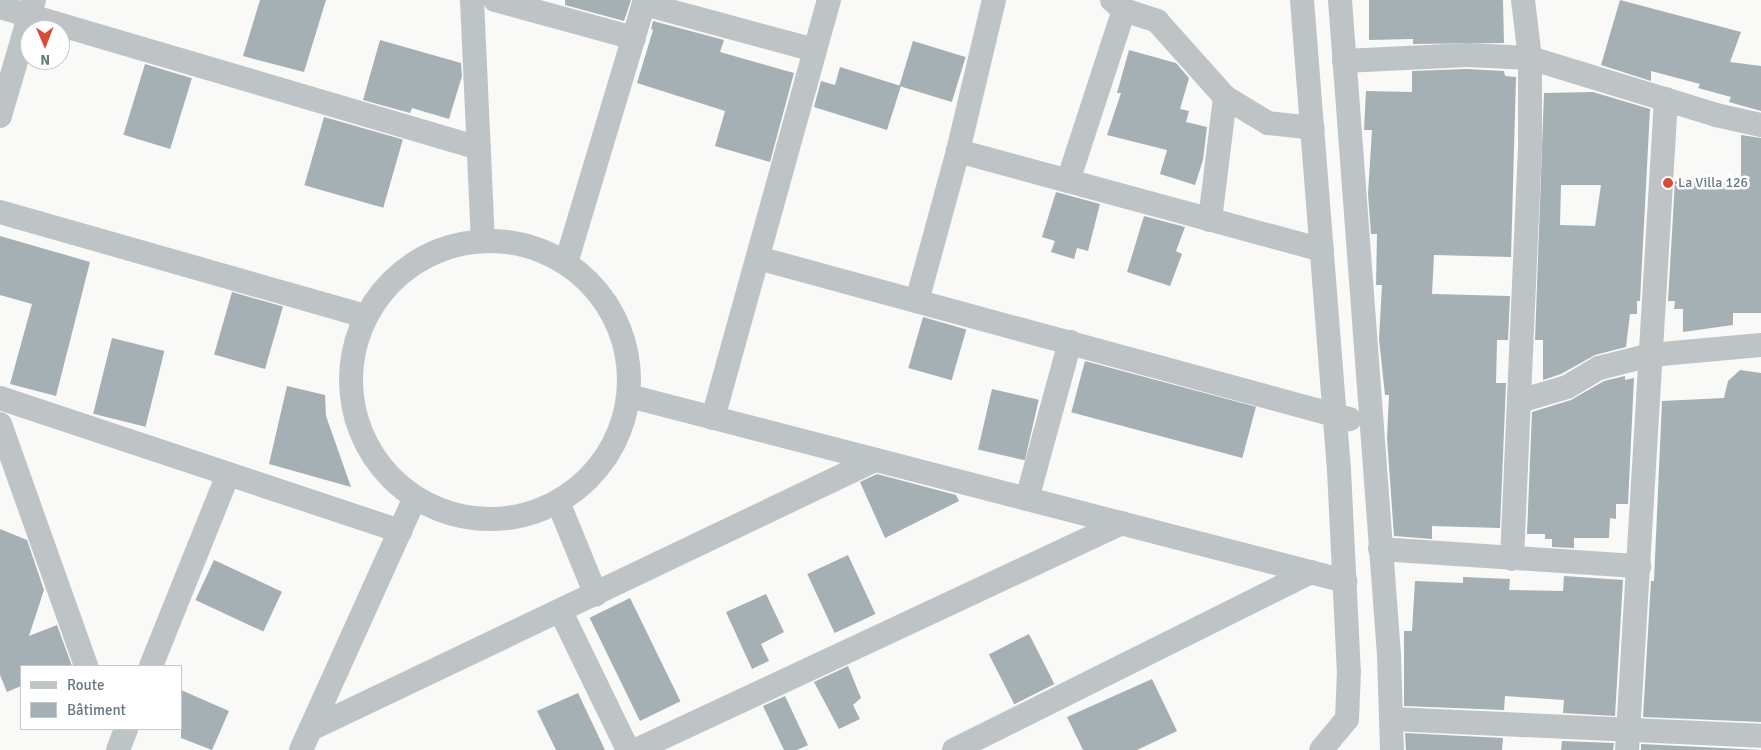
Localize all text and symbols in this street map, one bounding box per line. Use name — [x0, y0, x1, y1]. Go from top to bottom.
north arrow — [20, 20, 70, 70]
text: N — [40, 51, 50, 68]
place label: La Villa 126 — [1678, 175, 1748, 191]
marker: La Villa 126 — [1662, 177, 1674, 189]
legend — [20, 665, 182, 730]
text: Route — [67, 676, 104, 694]
text: Bâtiment — [67, 701, 126, 719]

